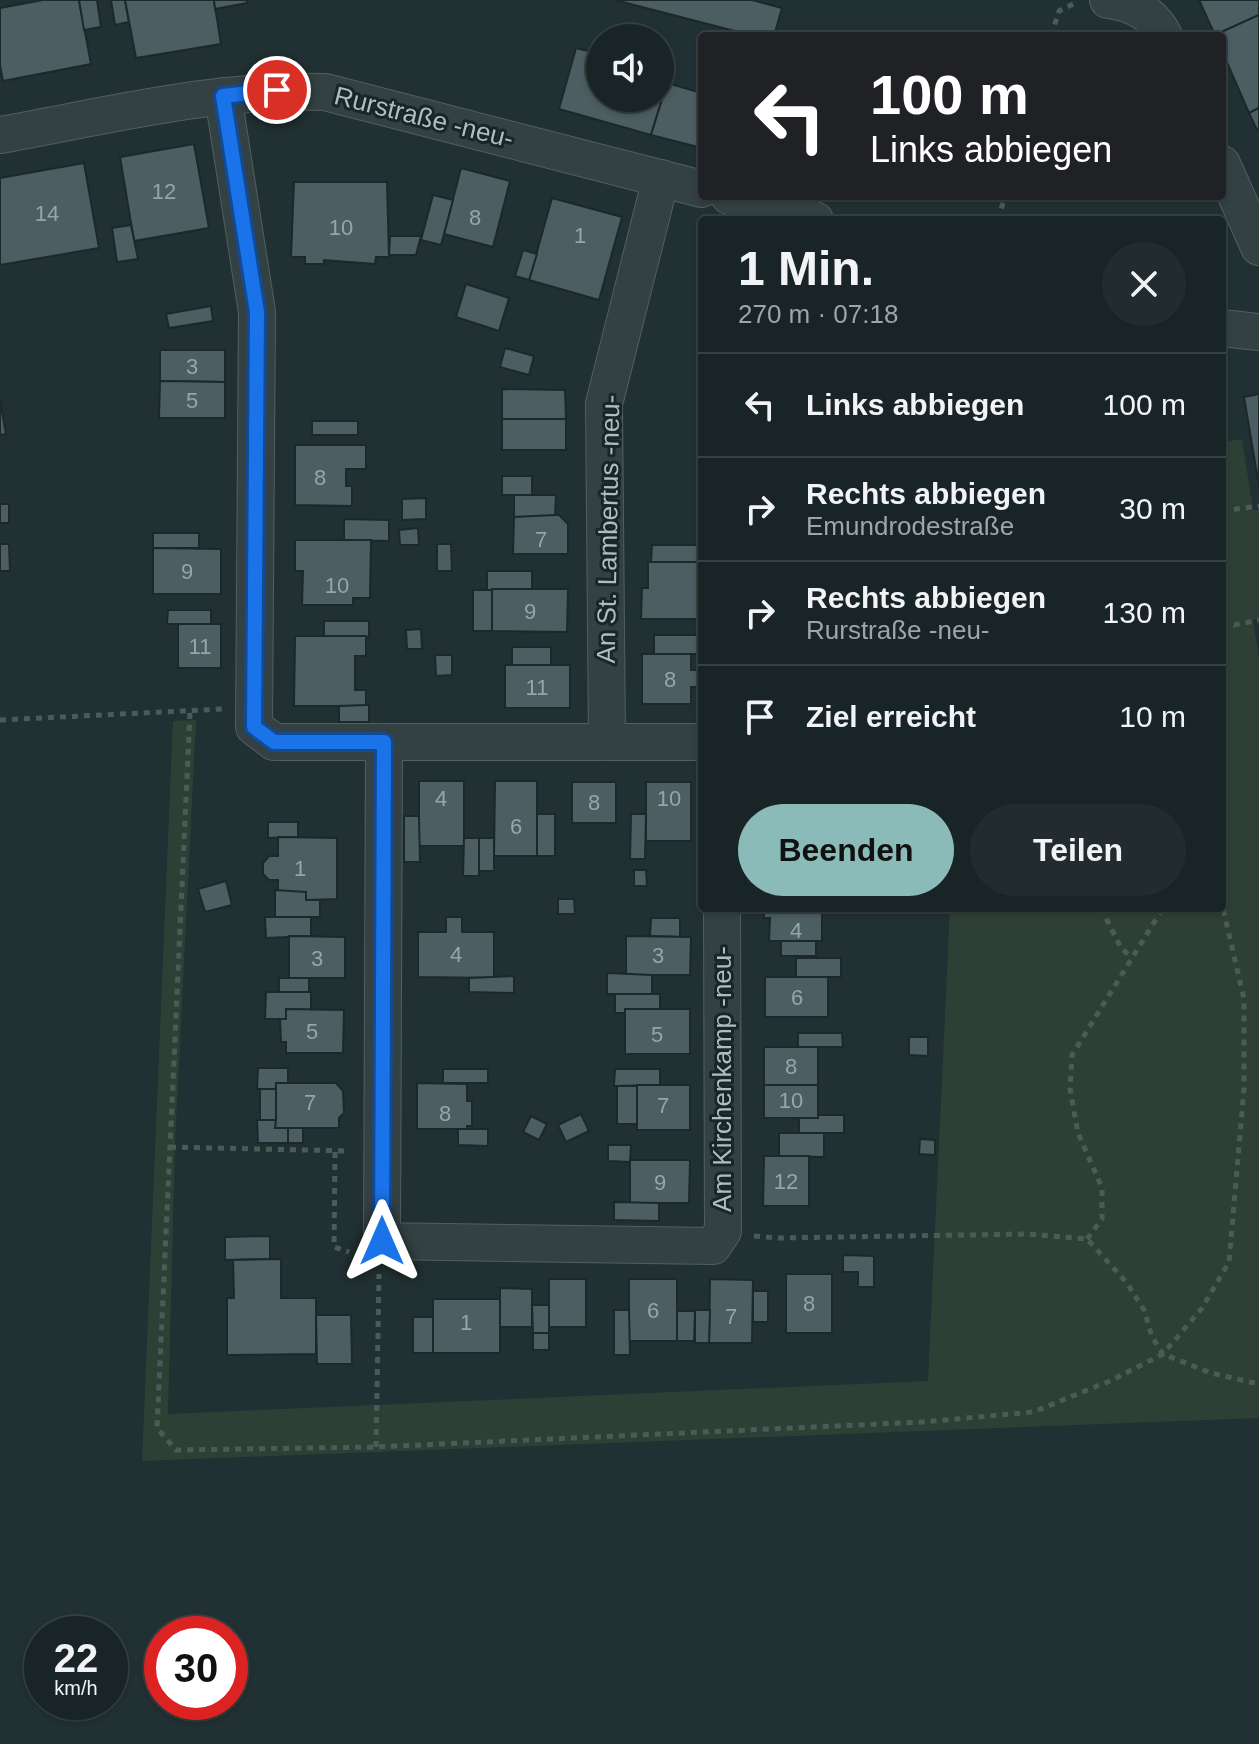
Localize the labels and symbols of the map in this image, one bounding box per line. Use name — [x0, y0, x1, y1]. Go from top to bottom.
pin — [243, 56, 311, 124]
street label: Rurstraße -neu- — [331, 80, 517, 154]
house number: 12 — [152, 179, 176, 204]
house number: 14 — [35, 201, 59, 226]
house number: 8 — [469, 205, 481, 230]
house number: 10 — [329, 215, 353, 240]
house number: 1 — [574, 223, 586, 248]
house number: 3 — [186, 354, 198, 379]
house number: 5 — [186, 388, 198, 413]
street label: An St. Lambertus -neu- — [591, 394, 625, 664]
house number: 8 — [314, 465, 326, 490]
house number: 7 — [535, 527, 547, 552]
house number: 9 — [181, 559, 193, 584]
house number: 10 — [325, 573, 349, 598]
house number: 9 — [524, 599, 536, 624]
house number: 11 — [189, 634, 211, 659]
house number: 8 — [664, 667, 676, 692]
house number: 11 — [526, 675, 548, 700]
house number: 4 — [435, 786, 447, 811]
house number: 10 — [657, 786, 681, 811]
house number: 8 — [588, 790, 600, 815]
house number: 6 — [510, 814, 522, 839]
house number: 1 — [294, 856, 306, 881]
house number: 4 — [790, 918, 802, 943]
house number: 4 — [450, 942, 462, 967]
house number: 3 — [652, 943, 664, 968]
house number: 3 — [311, 946, 323, 971]
street label: Am Kirchenkamp -neu- — [707, 946, 737, 1212]
house number: 6 — [791, 985, 803, 1010]
house number: 5 — [306, 1019, 318, 1044]
house number: 5 — [651, 1022, 663, 1047]
house number: 8 — [785, 1054, 797, 1079]
house number: 10 — [779, 1088, 803, 1113]
house number: 7 — [304, 1090, 316, 1115]
house number: 7 — [657, 1093, 669, 1118]
house number: 8 — [439, 1101, 451, 1126]
house number: 12 — [774, 1169, 798, 1194]
house number: 9 — [654, 1170, 666, 1195]
position arrow — [340, 1199, 424, 1283]
house number: 8 — [803, 1291, 815, 1316]
house number: 6 — [647, 1298, 659, 1323]
house number: 7 — [725, 1304, 737, 1329]
house number: 1 — [460, 1310, 472, 1335]
speed limit sign: 30 — [144, 1616, 248, 1720]

